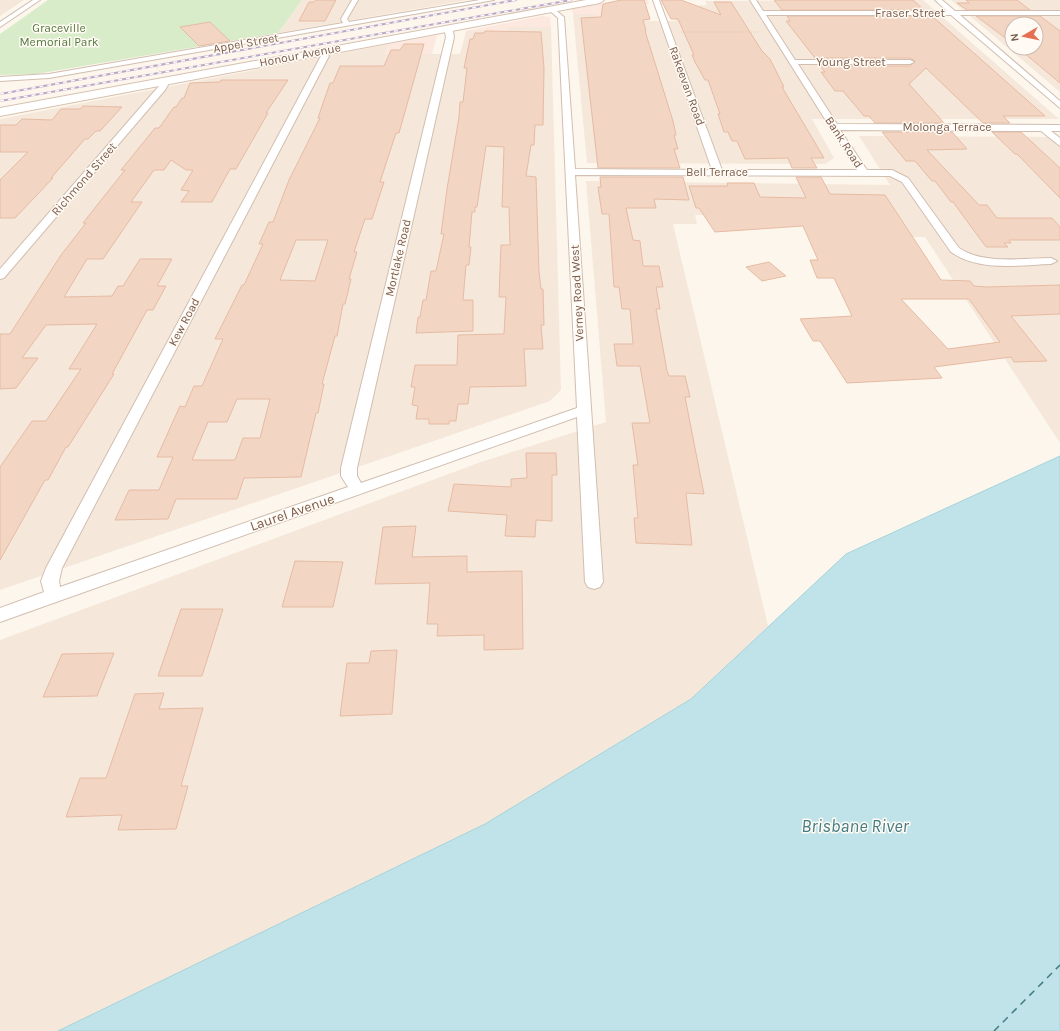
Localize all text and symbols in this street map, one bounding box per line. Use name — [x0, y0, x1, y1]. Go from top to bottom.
street label: Fraser Street — [875, 6, 945, 20]
north arrow — [1004, 16, 1044, 56]
park label: Graceville Memorial Park — [19, 21, 99, 49]
street label: Appel Street — [212, 30, 280, 56]
text: N — [1008, 33, 1022, 42]
street label: Honour Avenue — [258, 40, 342, 70]
street label: Rakeevan Road — [666, 44, 708, 128]
street label: Young Street — [816, 55, 886, 69]
street label: Bank Road — [822, 114, 866, 170]
street label: Molonga Terrace — [902, 120, 992, 134]
street label: Richmond Street — [48, 139, 120, 218]
street label: Bell Terrace — [686, 165, 748, 179]
street label: Mortlake Road — [382, 218, 414, 298]
street label: Verney Road West — [567, 244, 587, 342]
street label: Kew Road — [165, 295, 203, 349]
street label: Laurel Avenue — [248, 490, 337, 535]
water label: Brisbane River — [801, 815, 910, 837]

